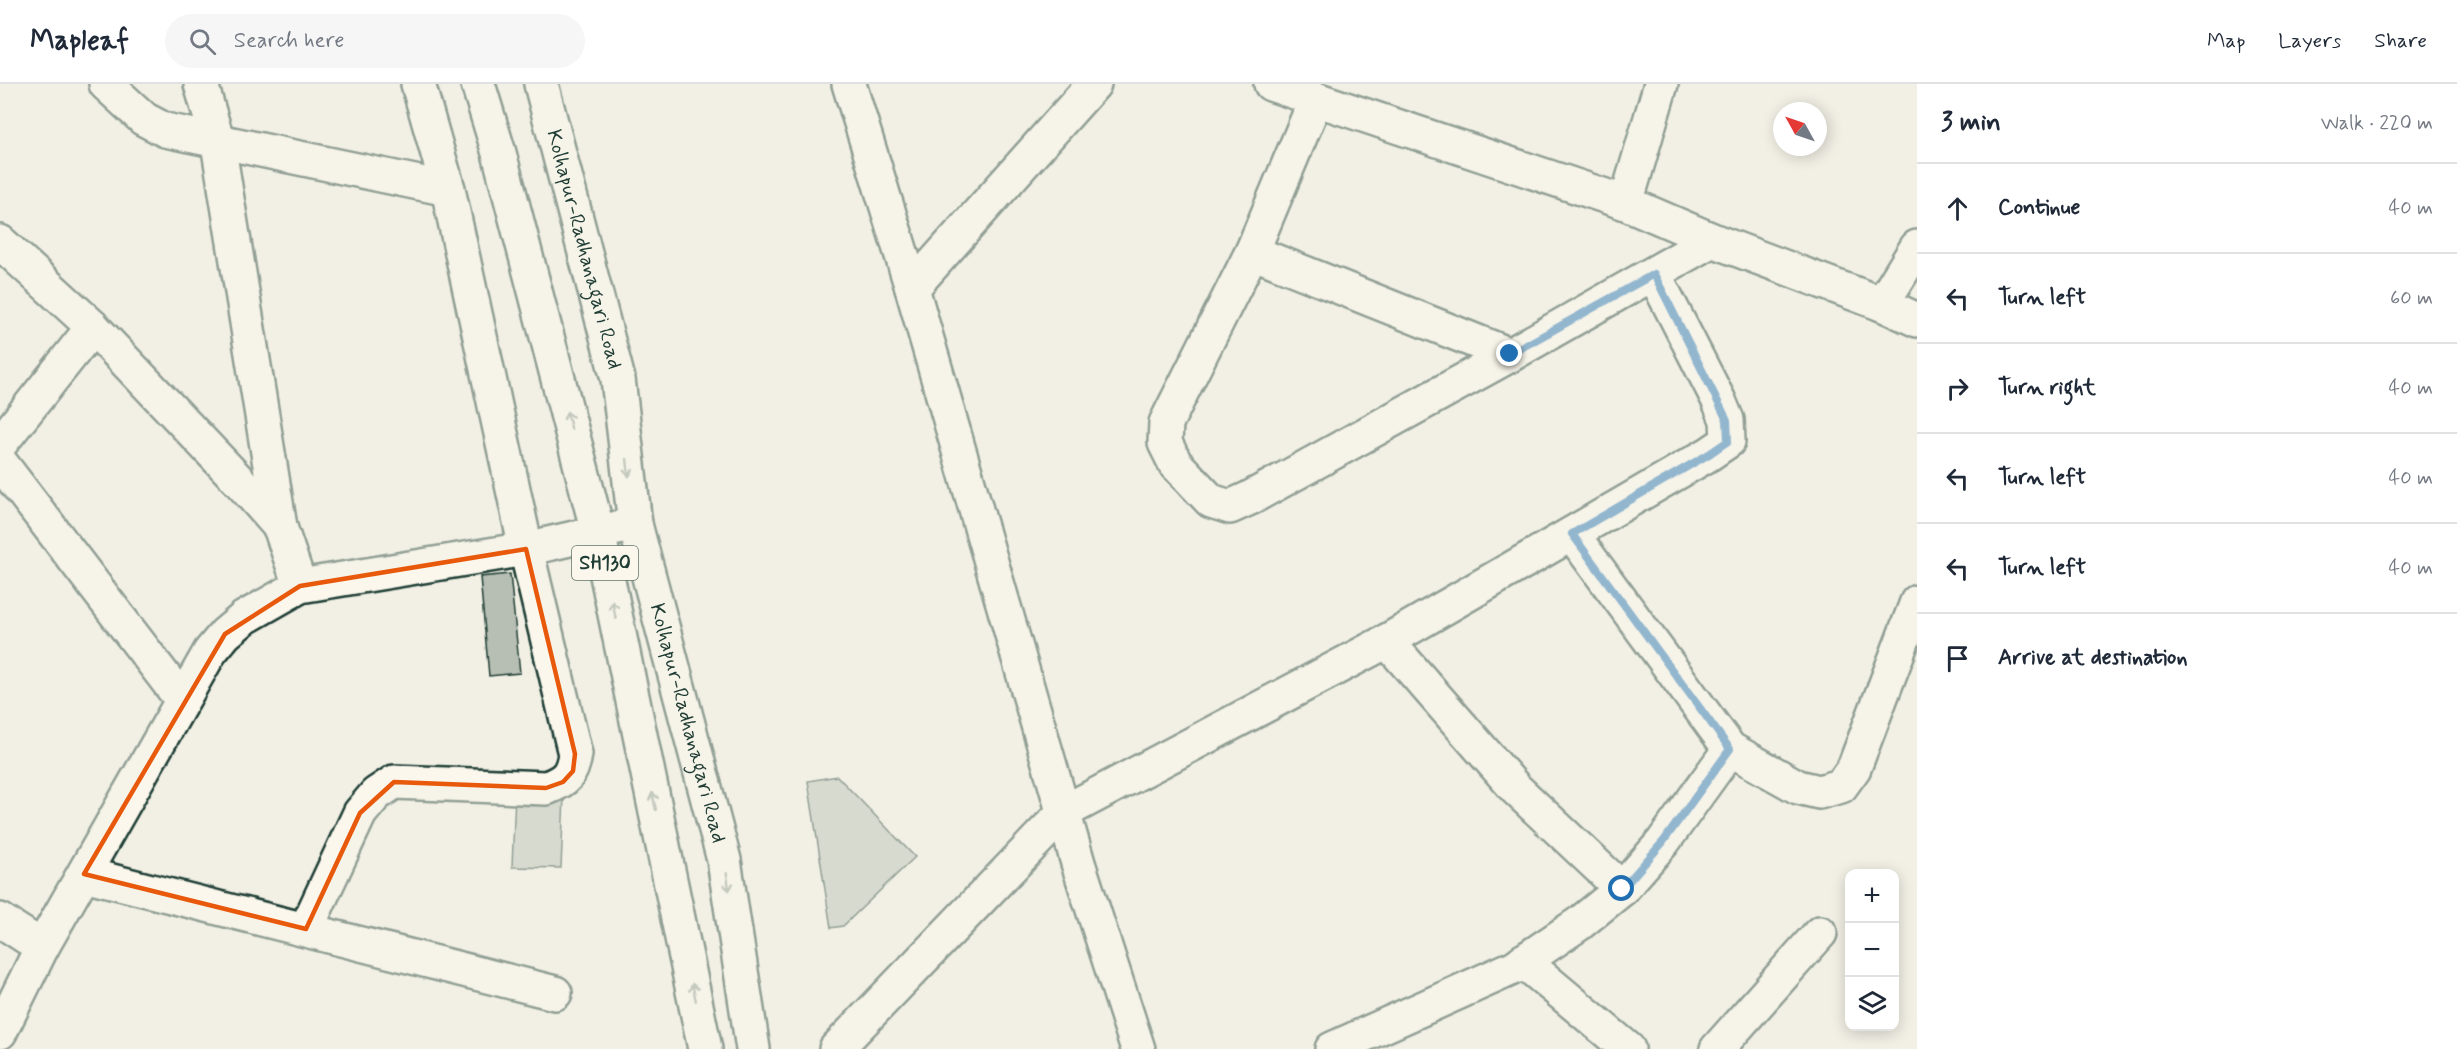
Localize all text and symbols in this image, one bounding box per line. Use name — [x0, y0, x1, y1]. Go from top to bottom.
search box — [165, 14, 585, 68]
text: Mapleaf — [30, 23, 129, 60]
icon: search — [186, 25, 219, 58]
text: Search here — [234, 27, 344, 55]
text: Map — [2207, 27, 2245, 55]
text: Layers — [2278, 27, 2341, 55]
text: Share — [2374, 27, 2427, 55]
north arrow — [1773, 102, 1827, 156]
text: 3 min — [1941, 106, 2001, 140]
text: Walk · 220 m — [2321, 110, 2433, 137]
street label: Kolhapur-Radhanagari Road — [539, 127, 629, 372]
icon: ahead — [1941, 192, 1974, 225]
text: Continue — [1998, 194, 2080, 222]
text: 40 m — [2389, 195, 2433, 222]
icon: left — [1941, 282, 1974, 315]
text: Turn left — [1998, 284, 2086, 312]
text: 60 m — [2390, 285, 2433, 312]
route end — [1496, 340, 1522, 366]
icon: right — [1941, 372, 1974, 405]
text: Turn right — [1998, 374, 2096, 402]
text: 40 m — [2389, 375, 2433, 402]
one-way arrow — [562, 411, 574, 430]
one-way arrow — [623, 458, 634, 477]
icon: left — [1941, 462, 1974, 495]
text: Turn left — [1998, 464, 2086, 492]
text: 40 m — [2389, 465, 2433, 492]
road number: SH130 — [572, 546, 638, 580]
icon: left — [1941, 552, 1974, 585]
text: Turn left — [1998, 554, 2086, 582]
text: 40 m — [2389, 555, 2433, 582]
street label: Kolhapur-Radhanagari Road — [643, 600, 733, 846]
one-way arrow — [608, 601, 619, 620]
icon: arrive — [1941, 642, 1974, 675]
text: Arrive at destination — [1998, 644, 2188, 672]
one-way arrow — [648, 792, 659, 811]
map controls — [1845, 869, 1899, 1031]
button: + — [1845, 869, 1899, 923]
one-way arrow — [722, 871, 733, 891]
route start — [1608, 875, 1634, 901]
button: − — [1845, 923, 1899, 977]
button: layers — [1845, 977, 1899, 1031]
one-way arrow — [687, 982, 699, 1001]

